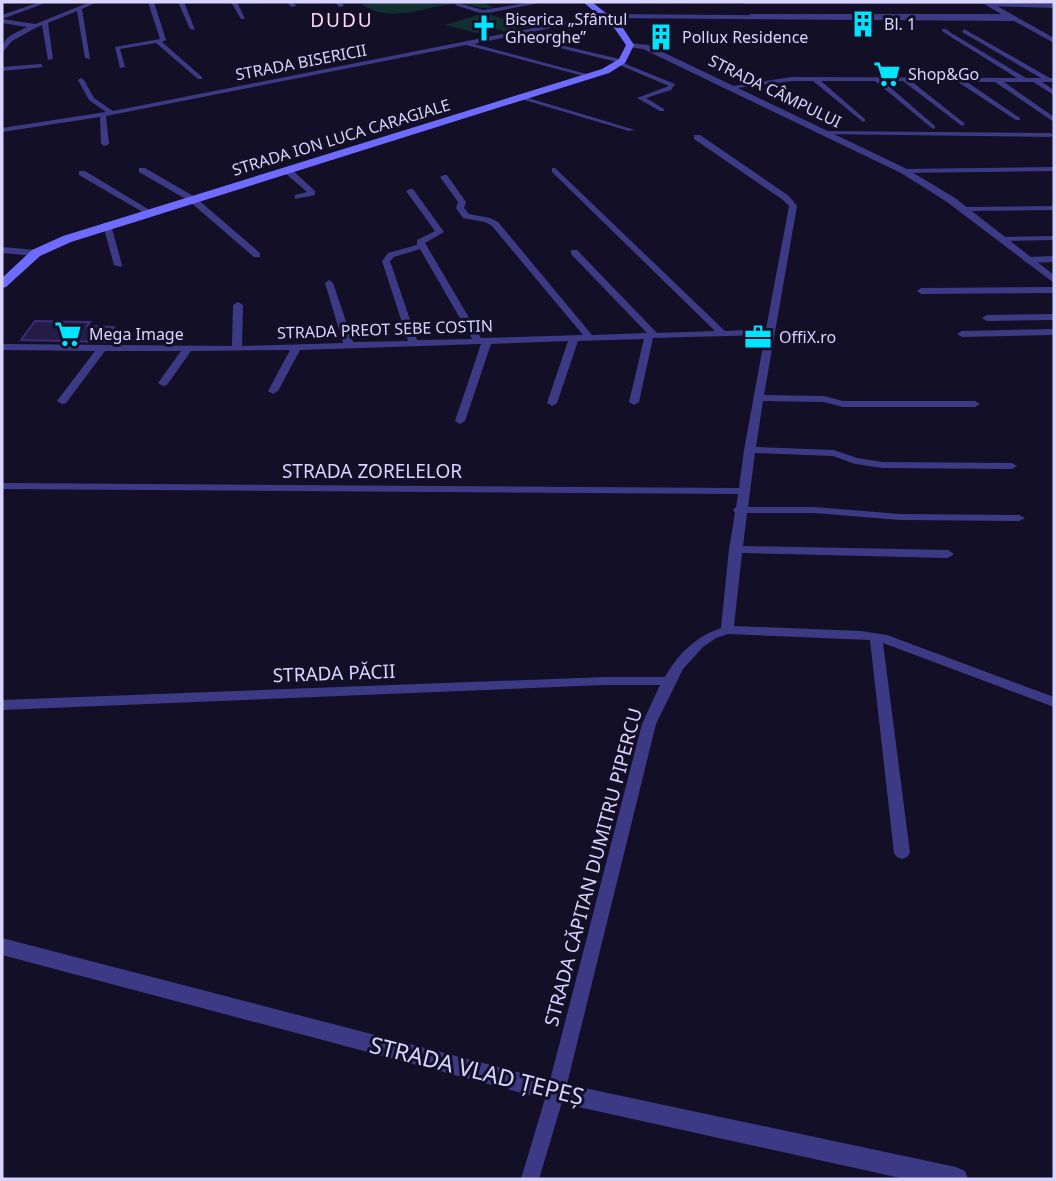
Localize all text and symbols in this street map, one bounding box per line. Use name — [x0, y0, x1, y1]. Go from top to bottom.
district label: DUDU — [310, 7, 374, 33]
place label: Biserica „Sfântul Gheorghe” — [505, 8, 627, 48]
building icon: Bl. 1 — [848, 9, 878, 39]
church icon: Biserica „Sfântul Gheorghe” — [469, 13, 499, 43]
place label: Bl. 1 — [884, 13, 916, 35]
building icon: Pollux Residence — [646, 22, 676, 52]
place label: Pollux Residence — [682, 26, 808, 48]
street label: STRADA BISERICII — [233, 38, 369, 86]
street label: STRADA CÂMPULUI — [705, 49, 845, 133]
supermarket icon: Shop&Go — [872, 59, 902, 89]
place label: Shop&Go — [908, 63, 979, 85]
street label: STRADA ION LUCA CARAGIALE — [229, 93, 453, 181]
street label: STRADA PREOT SEBE COSTIN — [277, 314, 493, 344]
supermarket icon: Mega Image — [53, 319, 83, 349]
office icon: OffiX.ro — [743, 322, 773, 352]
place label: Mega Image — [89, 323, 184, 345]
place label: OffiX.ro — [779, 326, 836, 348]
street label: STRADA ZORELELOR — [282, 458, 462, 484]
street label: STRADA PĂCII — [272, 658, 396, 688]
street label: STRADA CĂPITAN DUMITRU PIPERCU — [538, 705, 648, 1029]
street label: STRADA VLAD ȚEPEȘ — [367, 1028, 587, 1112]

